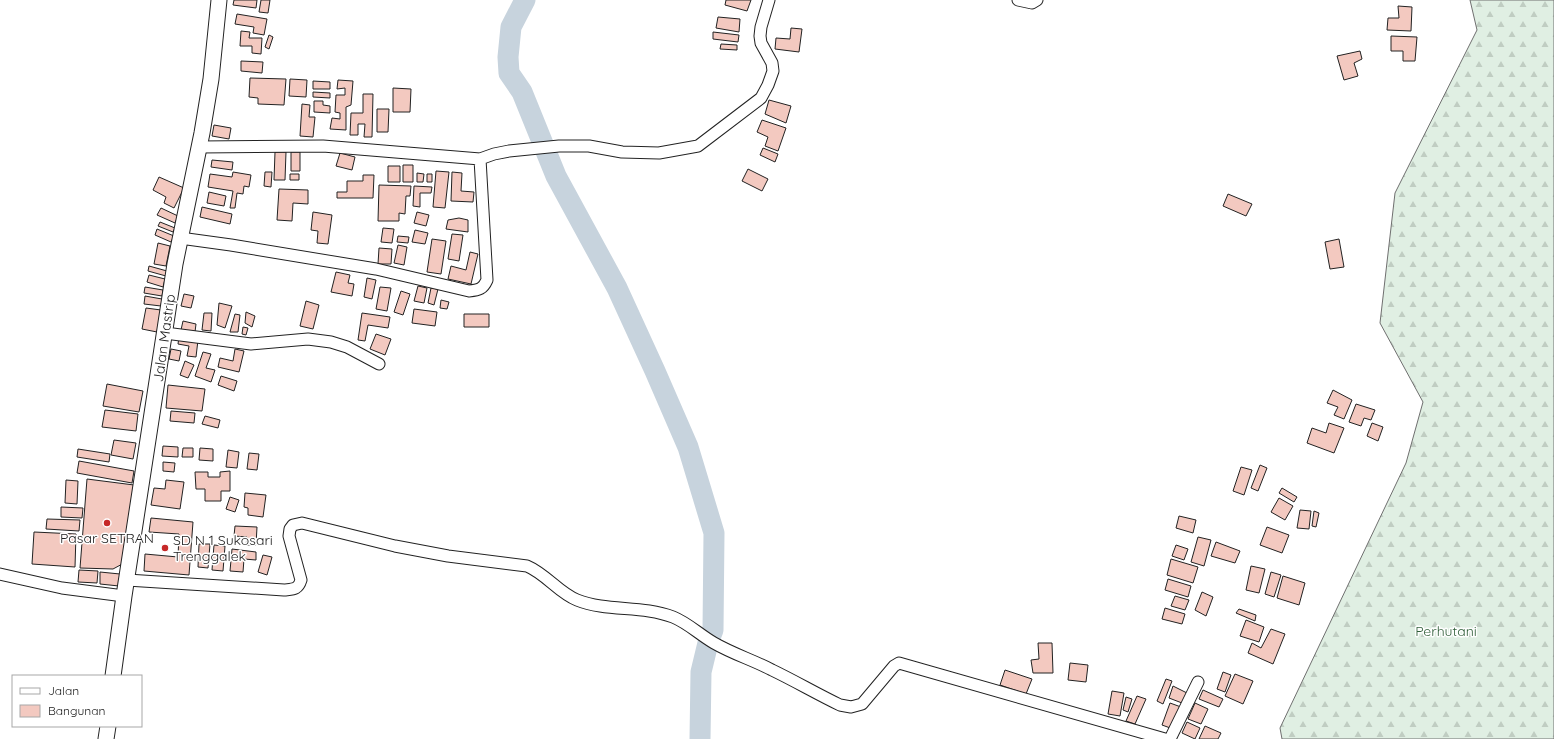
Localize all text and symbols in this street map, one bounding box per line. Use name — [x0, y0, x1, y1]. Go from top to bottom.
street label: Jalan Mastrip — [149, 293, 179, 383]
marker: Pasar SETRAN — [102, 518, 112, 528]
place label: Pasar SETRAN — [60, 529, 154, 547]
place label: SD N 1 Sukosari Trenggalek — [173, 531, 273, 565]
marker: SD N 1 Sukosari Trenggalek — [160, 543, 170, 553]
park label: Perhutani — [1415, 622, 1477, 640]
legend — [12, 675, 142, 727]
text: Jalan — [48, 683, 79, 698]
text: Bangunan — [48, 703, 105, 718]

